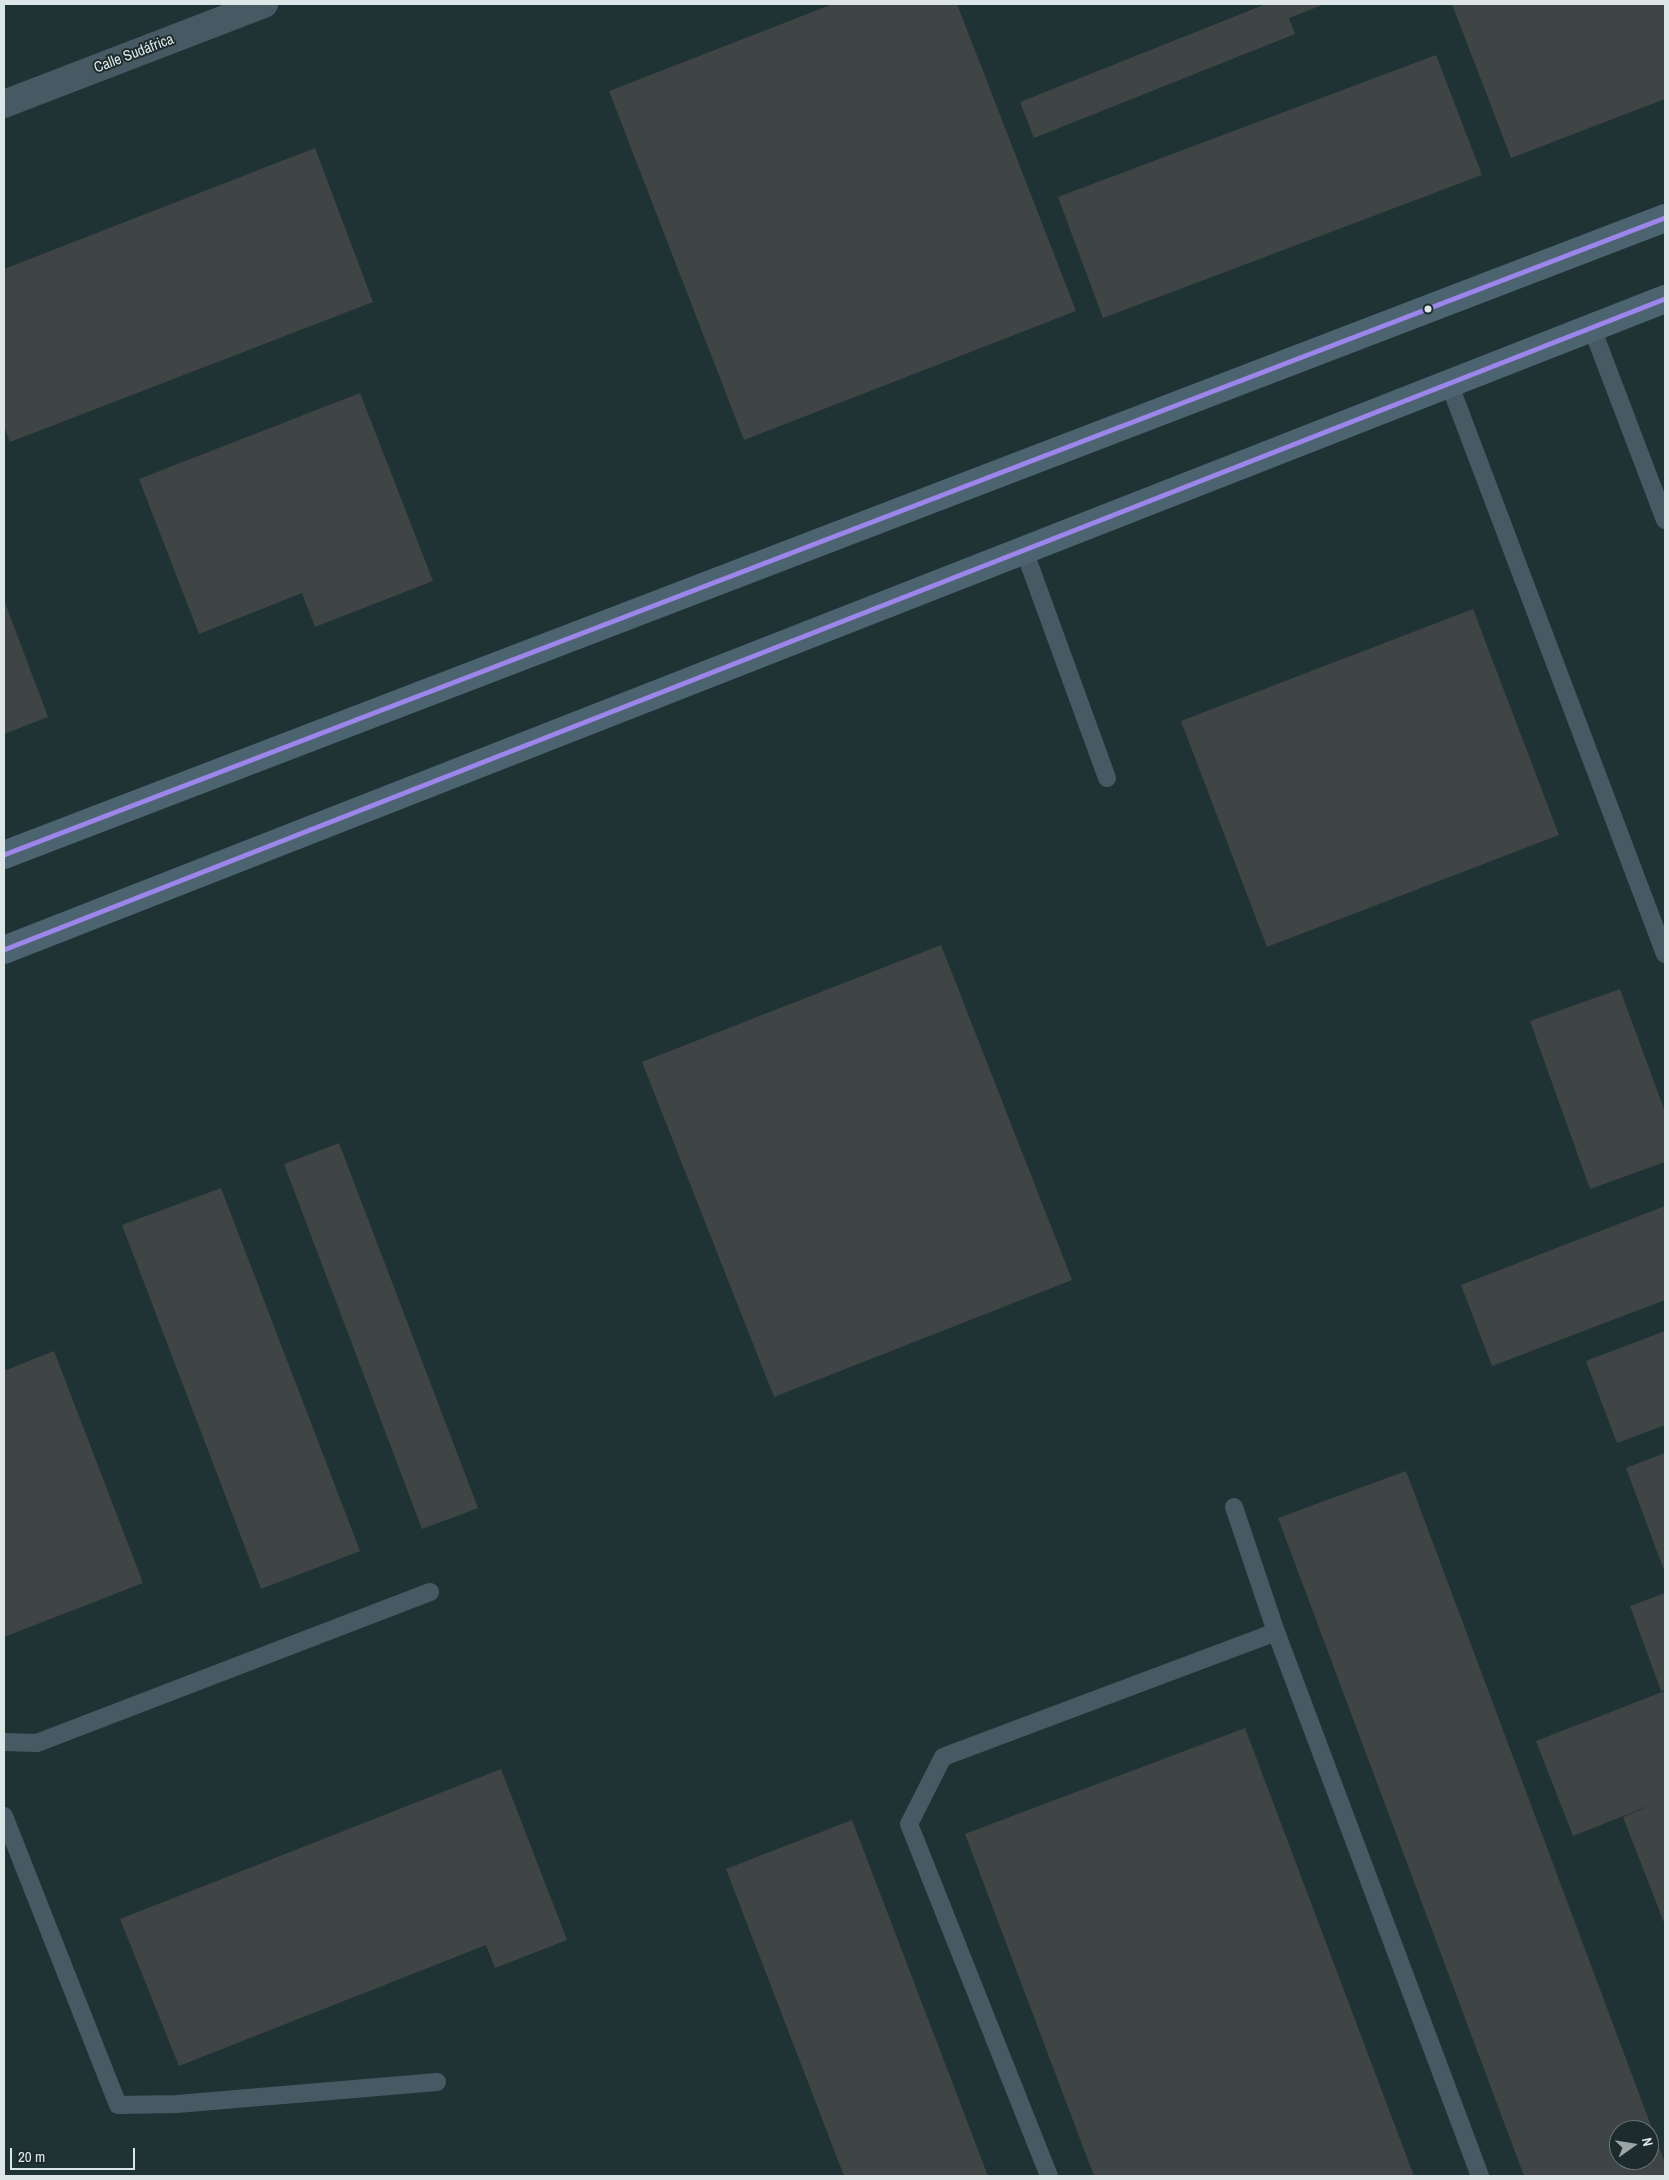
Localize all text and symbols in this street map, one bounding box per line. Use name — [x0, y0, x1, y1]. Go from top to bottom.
street label: Calle Sudáfrica — [92, 31, 176, 77]
unlabelled marker — [1423, 304, 1433, 314]
north arrow — [1609, 2120, 1659, 2170]
text: N — [1638, 2136, 1657, 2148]
scale bar — [12, 2138, 138, 2170]
text: 20 m — [18, 2146, 45, 2167]

